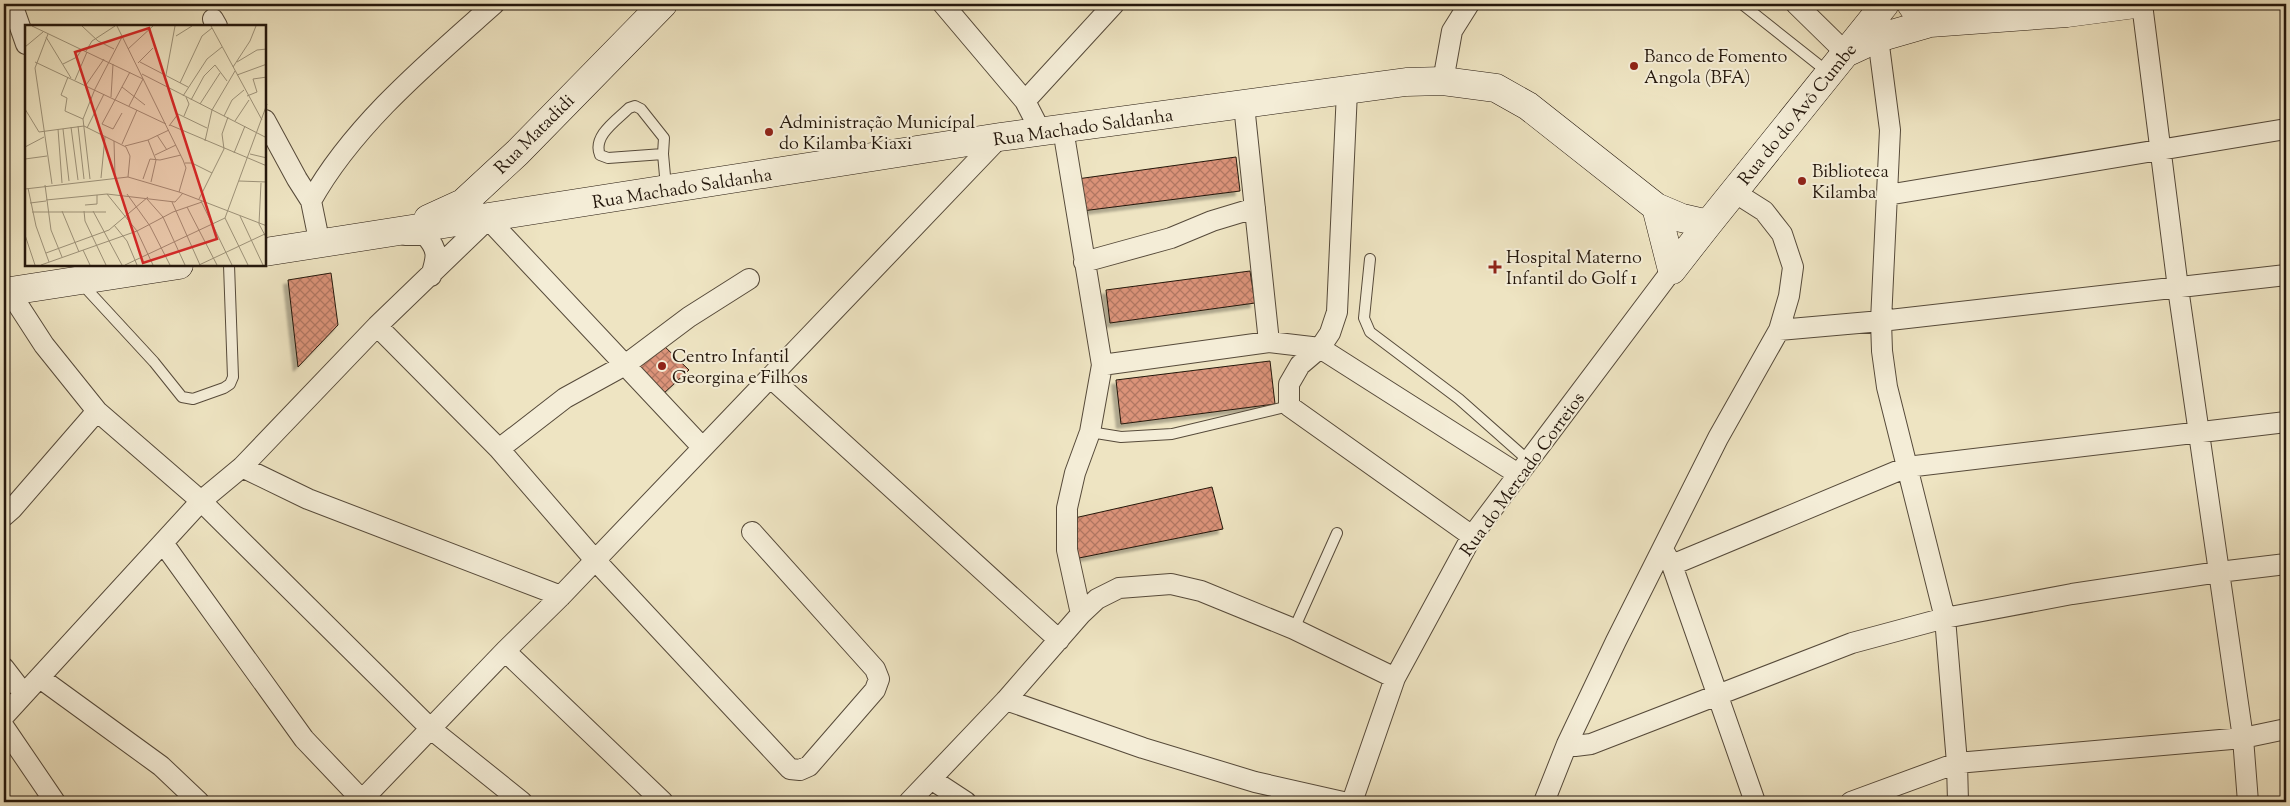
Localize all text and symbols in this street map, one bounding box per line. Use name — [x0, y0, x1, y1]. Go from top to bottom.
inset map — [25, 25, 266, 266]
street label: Rua do do Avô Cumbe — [1733, 39, 1864, 192]
place label: Banco de Fomento Angola (BFA) — [1644, 45, 1787, 92]
marker: Banco de Fomento Angola (BFA) — [1628, 60, 1640, 72]
street label: Rua Matadidi — [489, 89, 581, 181]
street label: Rua Machado Saldanha — [992, 103, 1175, 154]
place label: Administração Municípal do Kilamba Kiaxi — [779, 111, 975, 158]
marker: Administração Municípal do Kilamba Kiaxi — [763, 126, 775, 138]
place label: Biblioteca Kilamba — [1812, 160, 1889, 207]
street label: Rua Machado Saldanha — [591, 163, 774, 217]
marker: Biblioteca Kilamba — [1796, 175, 1808, 187]
place label: Hospital Materno Infantil do Golf 1 — [1506, 246, 1642, 293]
marker: Hospital Materno Infantil do Golf 1 — [1488, 260, 1502, 274]
place label: Centro Infantil Georgina e Filhos — [672, 345, 808, 392]
marker: Centro Infantil Georgina e Filhos — [656, 360, 668, 372]
street label: Rua do Mercado Correios — [1455, 388, 1592, 563]

